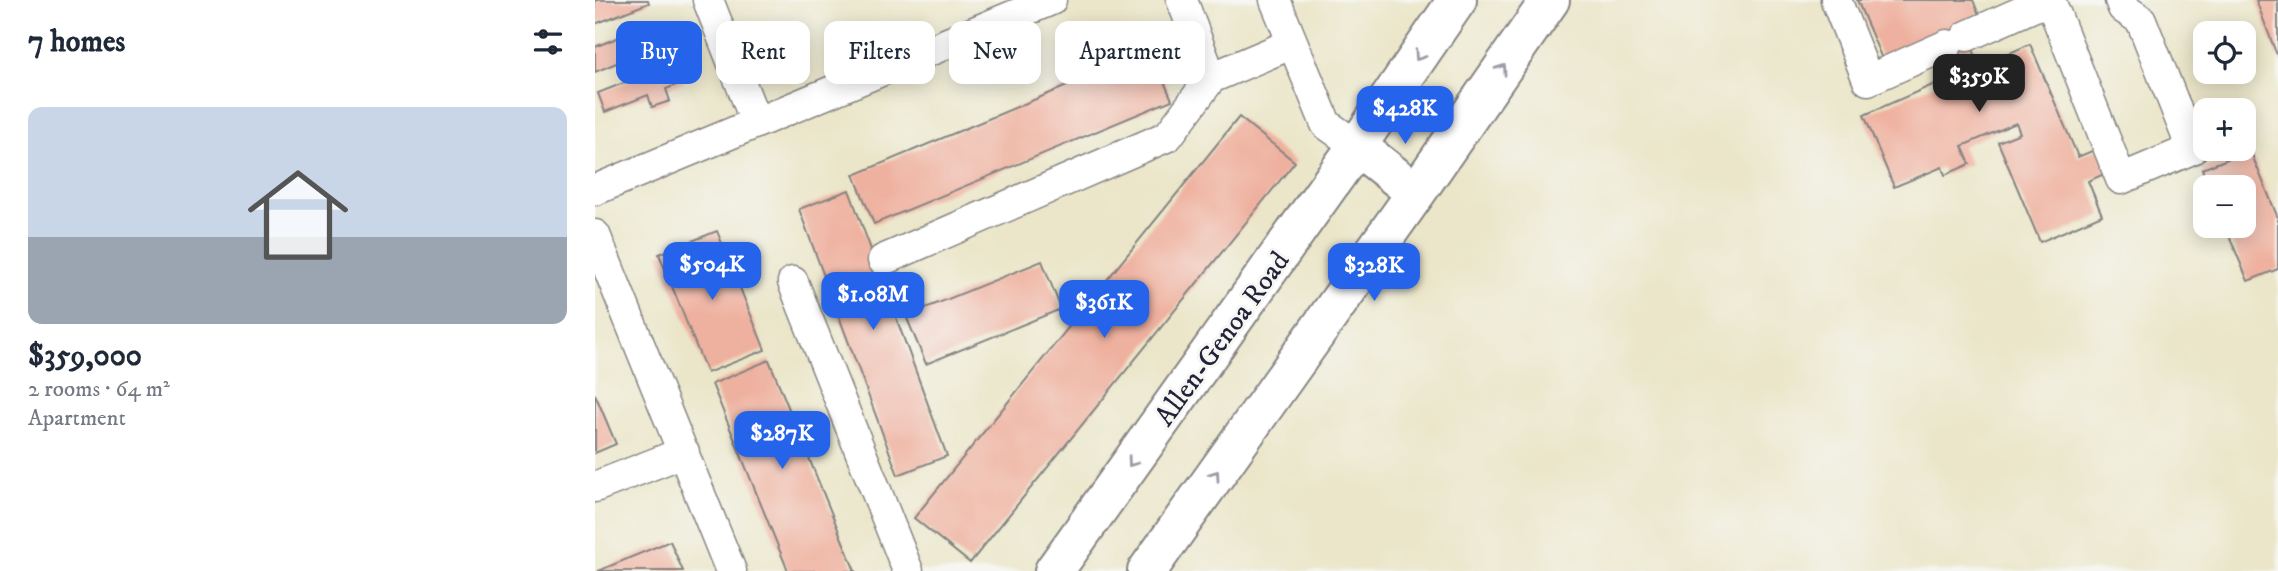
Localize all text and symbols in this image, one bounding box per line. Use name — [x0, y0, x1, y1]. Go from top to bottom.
chip: Buy — [616, 21, 702, 84]
chip: Rent — [716, 21, 810, 84]
chip: Filters — [824, 21, 935, 84]
chip: New — [949, 21, 1041, 84]
chip: Apartment — [1055, 21, 1205, 84]
map controls — [2193, 21, 2256, 238]
button: locate — [2193, 21, 2256, 84]
icon: filters — [529, 23, 567, 61]
text: 7 homes — [28, 24, 125, 61]
one-way arrow — [1414, 49, 1427, 62]
pin: $359K — [1930, 54, 2028, 114]
text: $359K — [1949, 62, 2009, 91]
one-way arrow — [1494, 64, 1506, 77]
pin: $428K — [1356, 86, 1454, 146]
text: $428K — [1373, 94, 1437, 123]
button: + — [2193, 98, 2256, 161]
icon: home — [235, 152, 361, 278]
button: − — [2193, 175, 2256, 238]
pin: $504K — [663, 243, 761, 302]
pin: $328K — [1325, 244, 1423, 303]
street label: Allen-Genoa Road — [1147, 245, 1297, 433]
text: $504K — [679, 250, 745, 279]
text: $328K — [1344, 251, 1404, 280]
pin: $1.08M — [816, 272, 930, 332]
text: $1.08M — [837, 280, 909, 309]
pin: $361K — [1055, 280, 1153, 340]
text: $361K — [1075, 288, 1133, 317]
text: $359,000 — [28, 338, 142, 375]
text: 2 rooms · 64 m² — [28, 375, 170, 404]
text: Apartment — [28, 404, 126, 433]
pin: $287K — [733, 412, 831, 471]
text: $287K — [750, 419, 814, 448]
one-way arrow — [1128, 454, 1140, 467]
one-way arrow — [1207, 470, 1219, 483]

